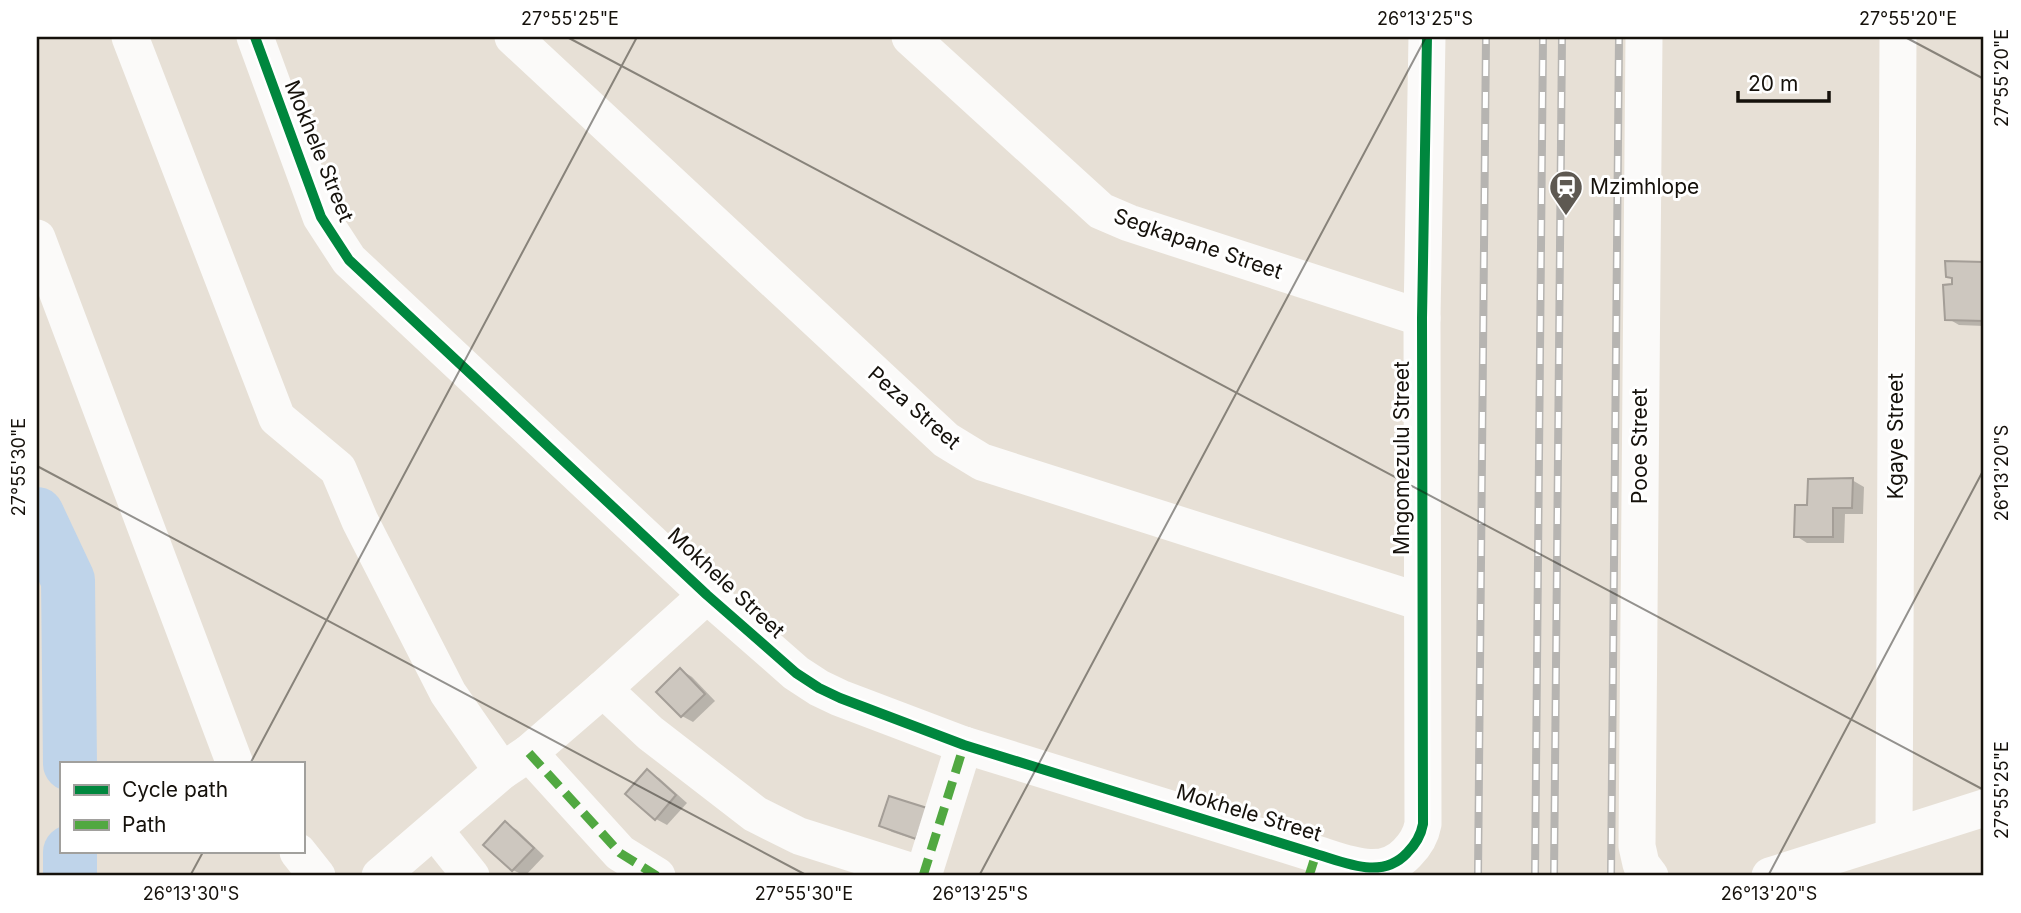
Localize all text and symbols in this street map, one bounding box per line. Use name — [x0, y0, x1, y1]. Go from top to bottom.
text: 27°55'25"E — [521, 8, 619, 29]
text: 26°13'25"S — [1377, 8, 1473, 29]
text: 27°55'20"E — [1859, 8, 1957, 29]
text: 27°55'20"E — [1991, 29, 2012, 127]
scale bar — [1738, 60, 1828, 104]
text: 20 m — [1748, 71, 1798, 96]
street label: Mokhele Street — [280, 76, 359, 225]
station icon: Mzimhlope — [1547, 168, 1585, 217]
place label: Mzimhlope — [1590, 174, 1699, 199]
street label: Segkapane Street — [1111, 203, 1286, 284]
street label: Peza Street — [863, 361, 966, 454]
street label: Mngomezulu Street — [1389, 361, 1414, 555]
street label: Kgaye Street — [1883, 373, 1908, 499]
street label: Pooe Street — [1627, 388, 1652, 504]
text: 27°55'30"E — [8, 418, 29, 516]
text: 26°13'20"S — [1991, 425, 2012, 521]
street label: Mokhele Street — [663, 522, 790, 643]
text: 27°55'25"E — [1991, 741, 2012, 839]
legend — [60, 762, 304, 853]
text: Cycle path — [122, 777, 228, 802]
street label: Mokhele Street — [1174, 779, 1325, 846]
text: Path — [122, 812, 167, 837]
text: 26°13'30"S — [143, 883, 239, 904]
text: 27°55'30"E — [755, 883, 853, 904]
text: 26°13'25"S — [932, 883, 1028, 904]
text: 26°13'20"S — [1721, 883, 1817, 904]

